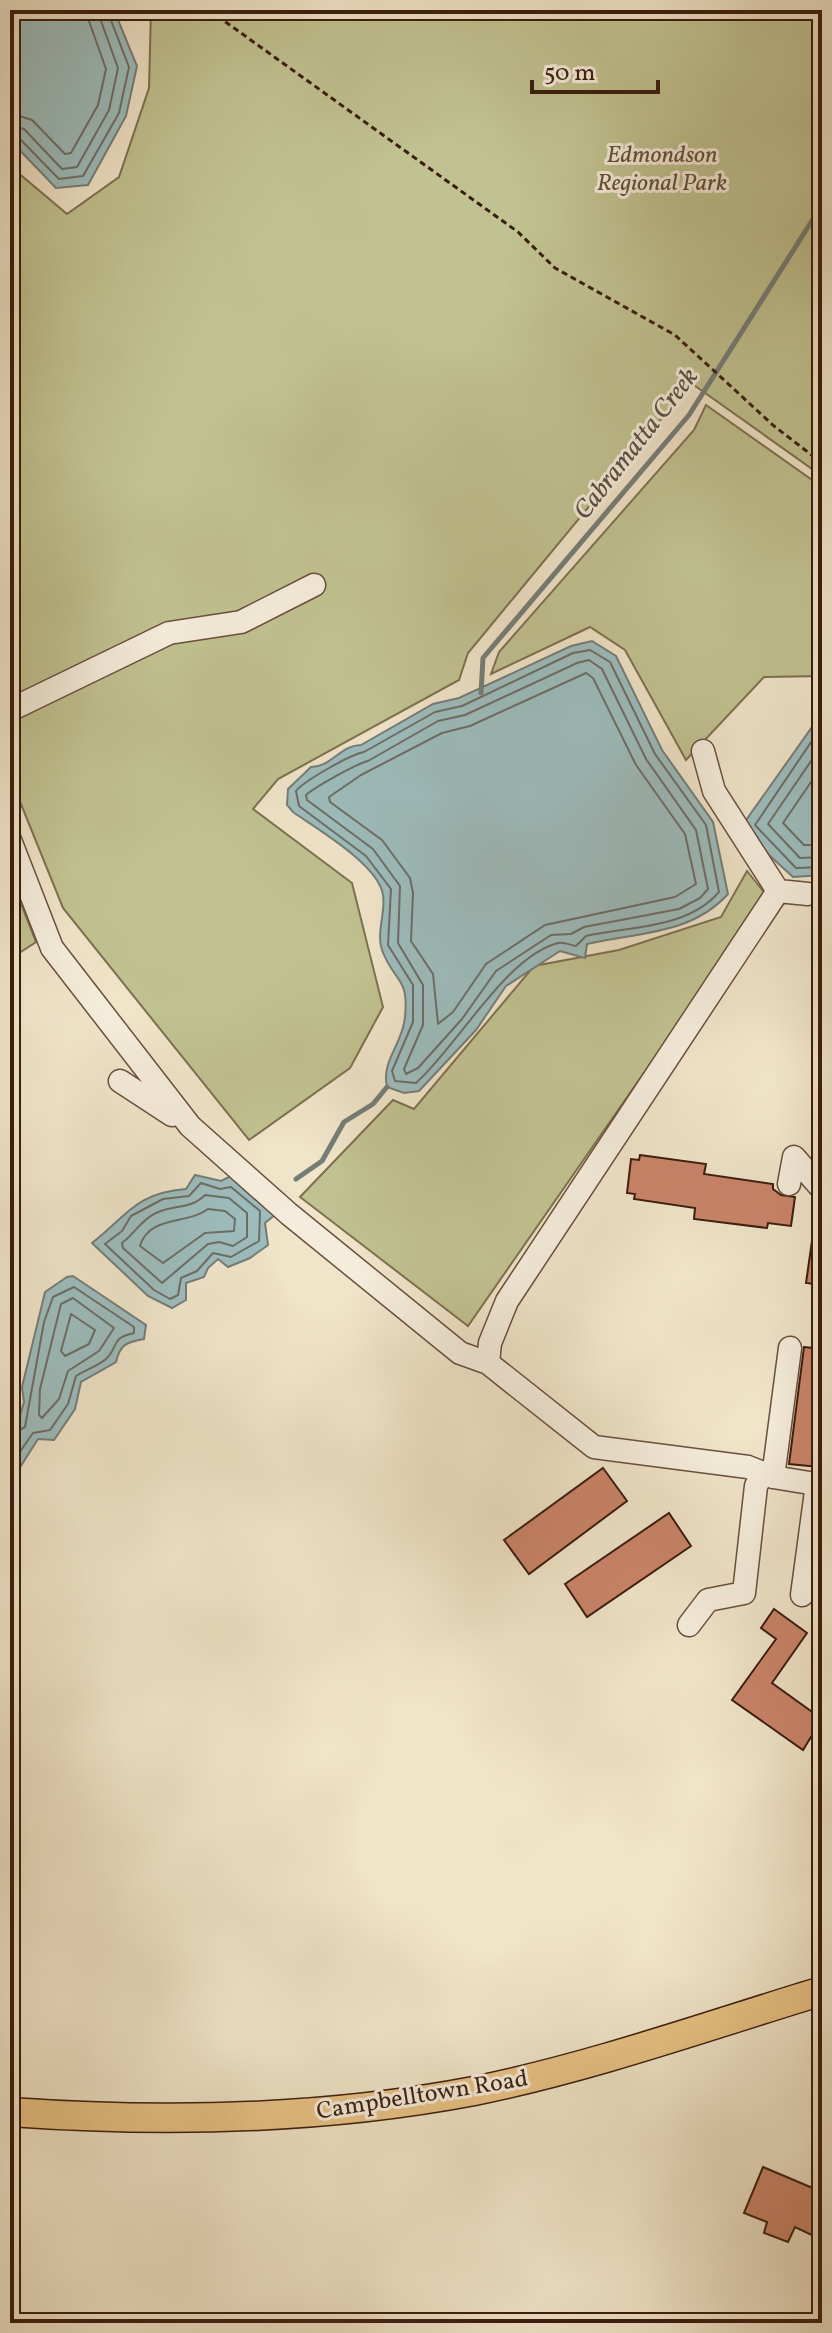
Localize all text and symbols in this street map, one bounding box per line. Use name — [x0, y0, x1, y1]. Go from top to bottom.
scale bar — [532, 44, 658, 94]
text: 50 m — [544, 57, 596, 91]
park label: Edmondson Regional Park — [597, 139, 727, 201]
water label: Cabramatta Creek — [566, 361, 707, 528]
street label: Campbelltown Road — [314, 2062, 531, 2129]

